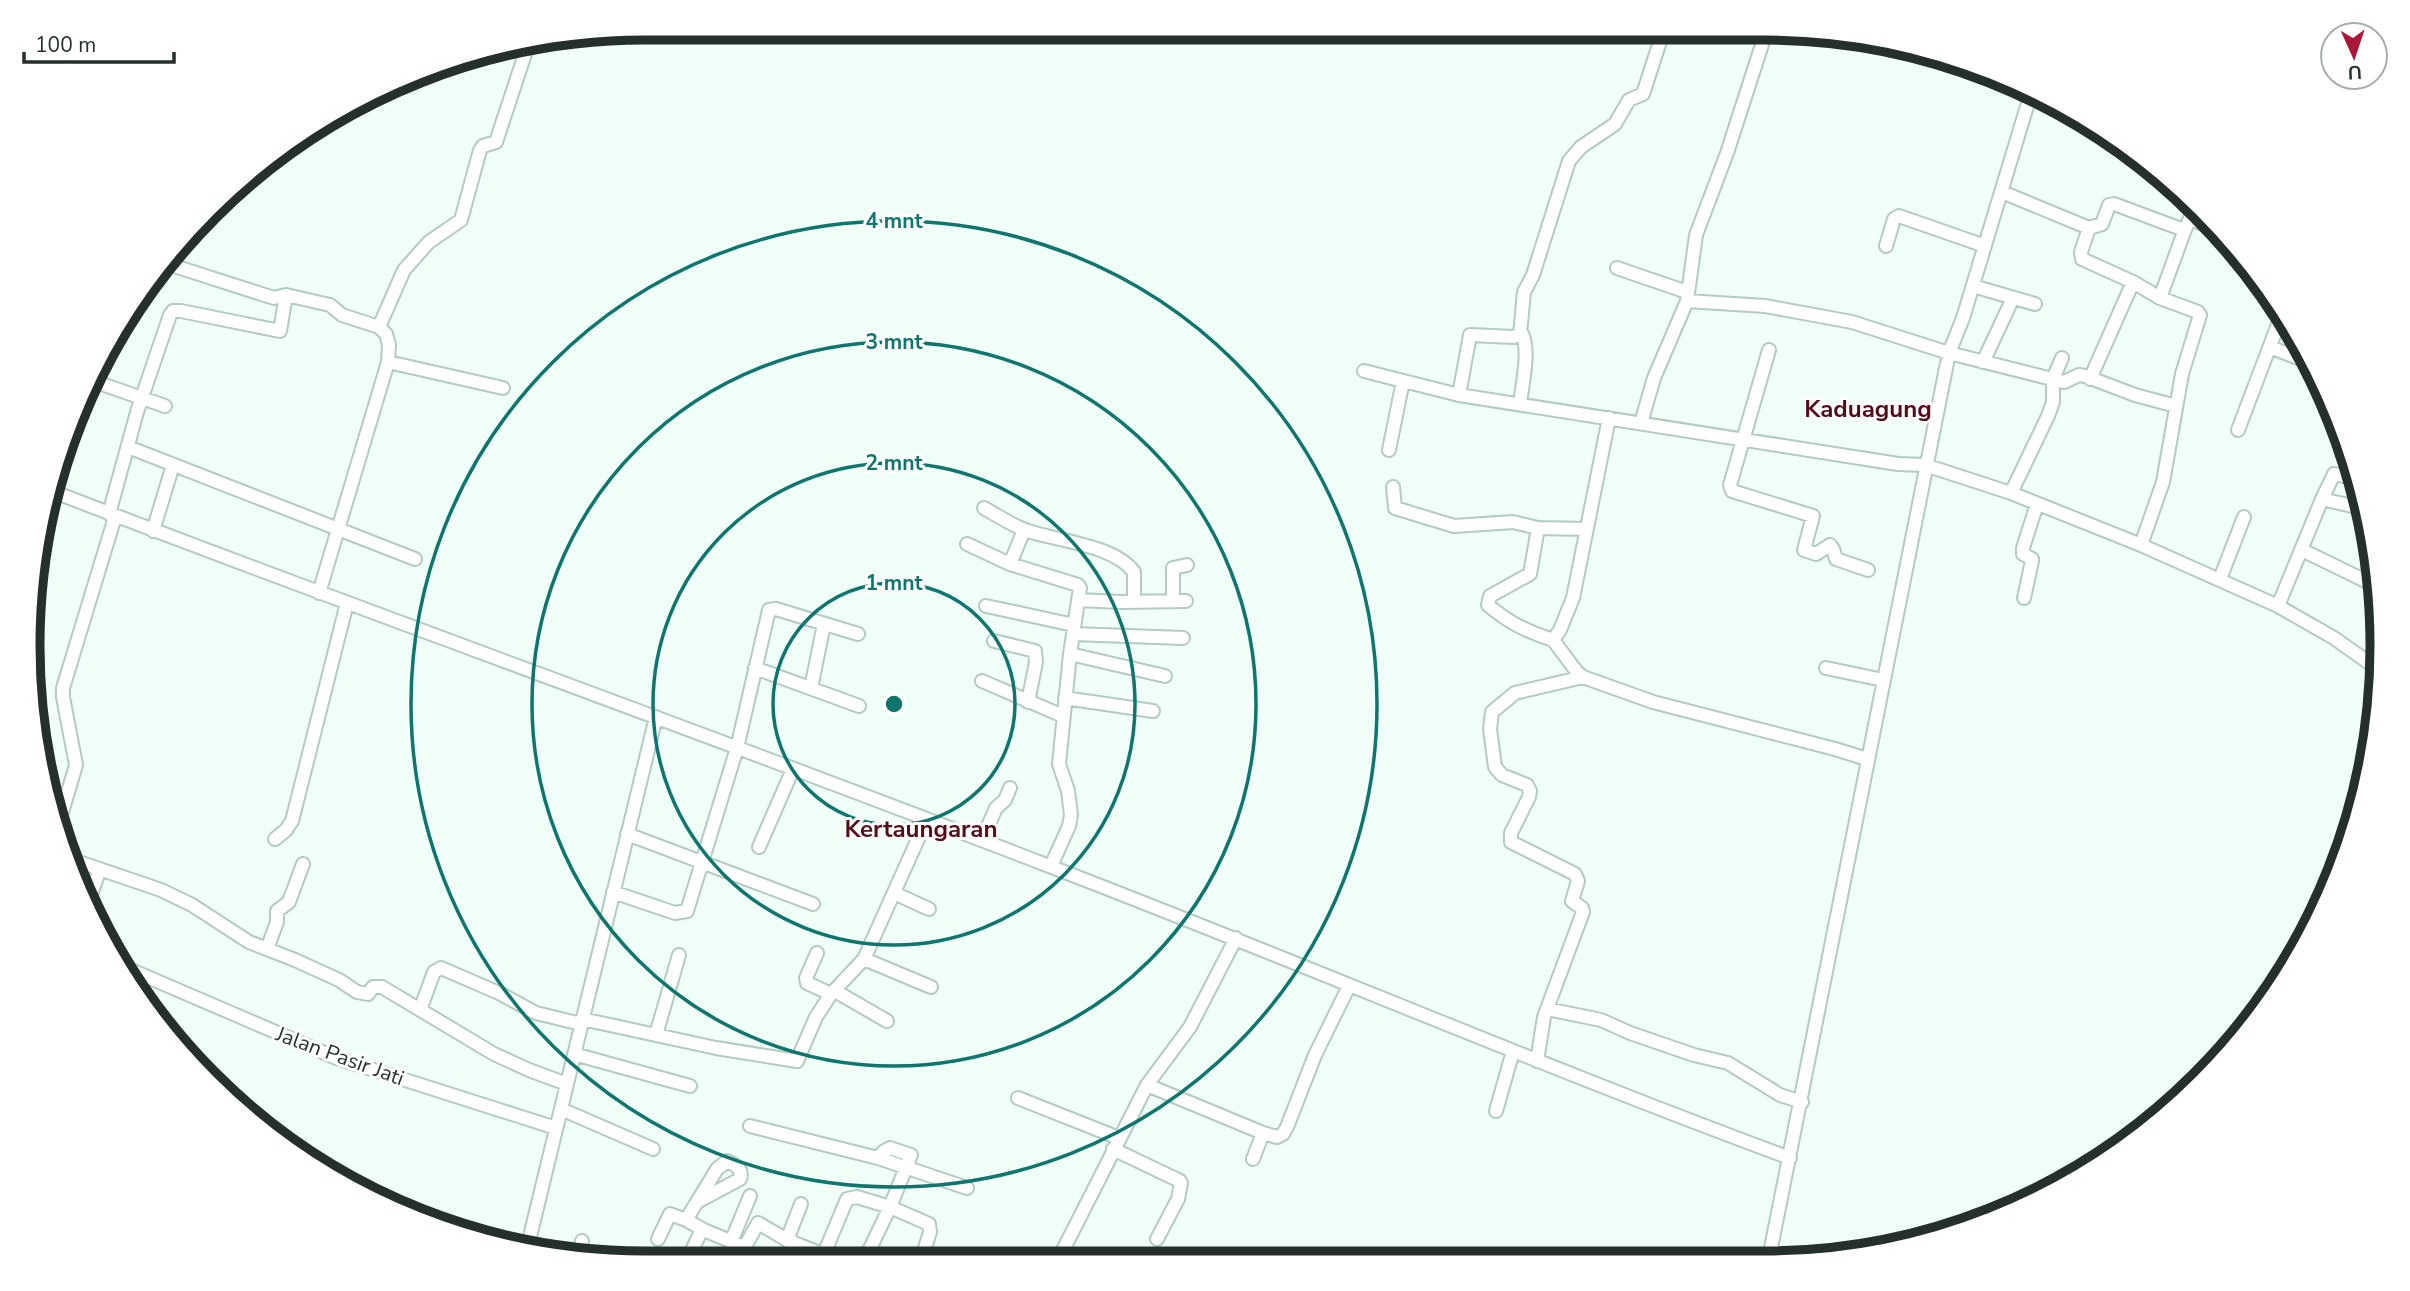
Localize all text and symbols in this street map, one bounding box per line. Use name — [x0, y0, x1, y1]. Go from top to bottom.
scale bar — [24, 21, 175, 65]
north arrow — [2319, 21, 2389, 91]
text: 100 m — [35, 31, 96, 59]
text: U — [2347, 59, 2363, 85]
text: 4 mnt — [865, 207, 923, 235]
text: 3 mnt — [865, 328, 923, 356]
district label: Kaduagung — [1804, 393, 1932, 425]
text: 2 mnt — [865, 449, 923, 477]
text: 1 mnt — [865, 569, 923, 597]
centre of rings — [882, 692, 906, 716]
district label: Kertaungaran — [844, 813, 998, 845]
street label: Jalan Pasir Jati — [271, 1019, 408, 1092]

